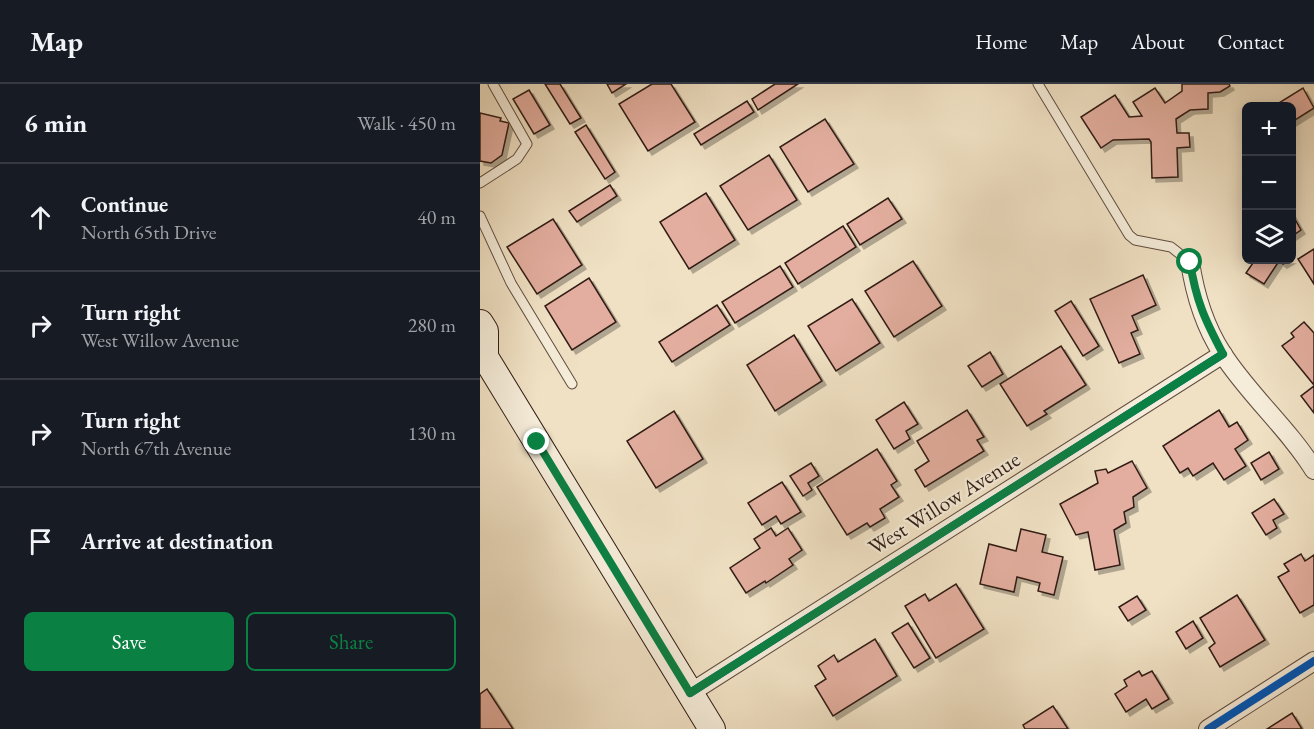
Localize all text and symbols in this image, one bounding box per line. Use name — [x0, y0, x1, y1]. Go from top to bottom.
text: Map — [30, 23, 83, 59]
text: Home — [975, 28, 1027, 55]
text: Map — [1060, 28, 1098, 55]
text: About — [1131, 28, 1184, 55]
text: Contact — [1217, 28, 1284, 55]
map controls — [1242, 102, 1296, 264]
button: + — [1242, 102, 1296, 156]
text: 6 min — [24, 106, 87, 140]
text: Walk · 450 m — [357, 110, 456, 136]
button: − — [1242, 156, 1296, 210]
text: Continue — [81, 190, 168, 219]
icon: ahead — [24, 201, 57, 234]
text: 40 m — [417, 204, 456, 230]
button: layers — [1242, 210, 1296, 264]
text: North 65th Drive — [81, 219, 217, 245]
route start — [1176, 248, 1202, 274]
text: Turn right — [81, 298, 180, 327]
icon: right — [24, 309, 57, 342]
text: 280 m — [408, 312, 456, 338]
text: West Willow Avenue — [81, 327, 239, 353]
text: Turn right — [81, 406, 180, 435]
icon: right — [24, 417, 57, 450]
text: 130 m — [408, 420, 456, 446]
route end — [523, 428, 549, 454]
text: North 67th Avenue — [81, 435, 231, 461]
street label: West Willow Avenue — [863, 444, 1026, 561]
icon: arrive — [24, 525, 57, 558]
text: Arrive at destination — [81, 527, 273, 556]
button: Save — [24, 612, 234, 671]
button: Share — [246, 612, 456, 671]

